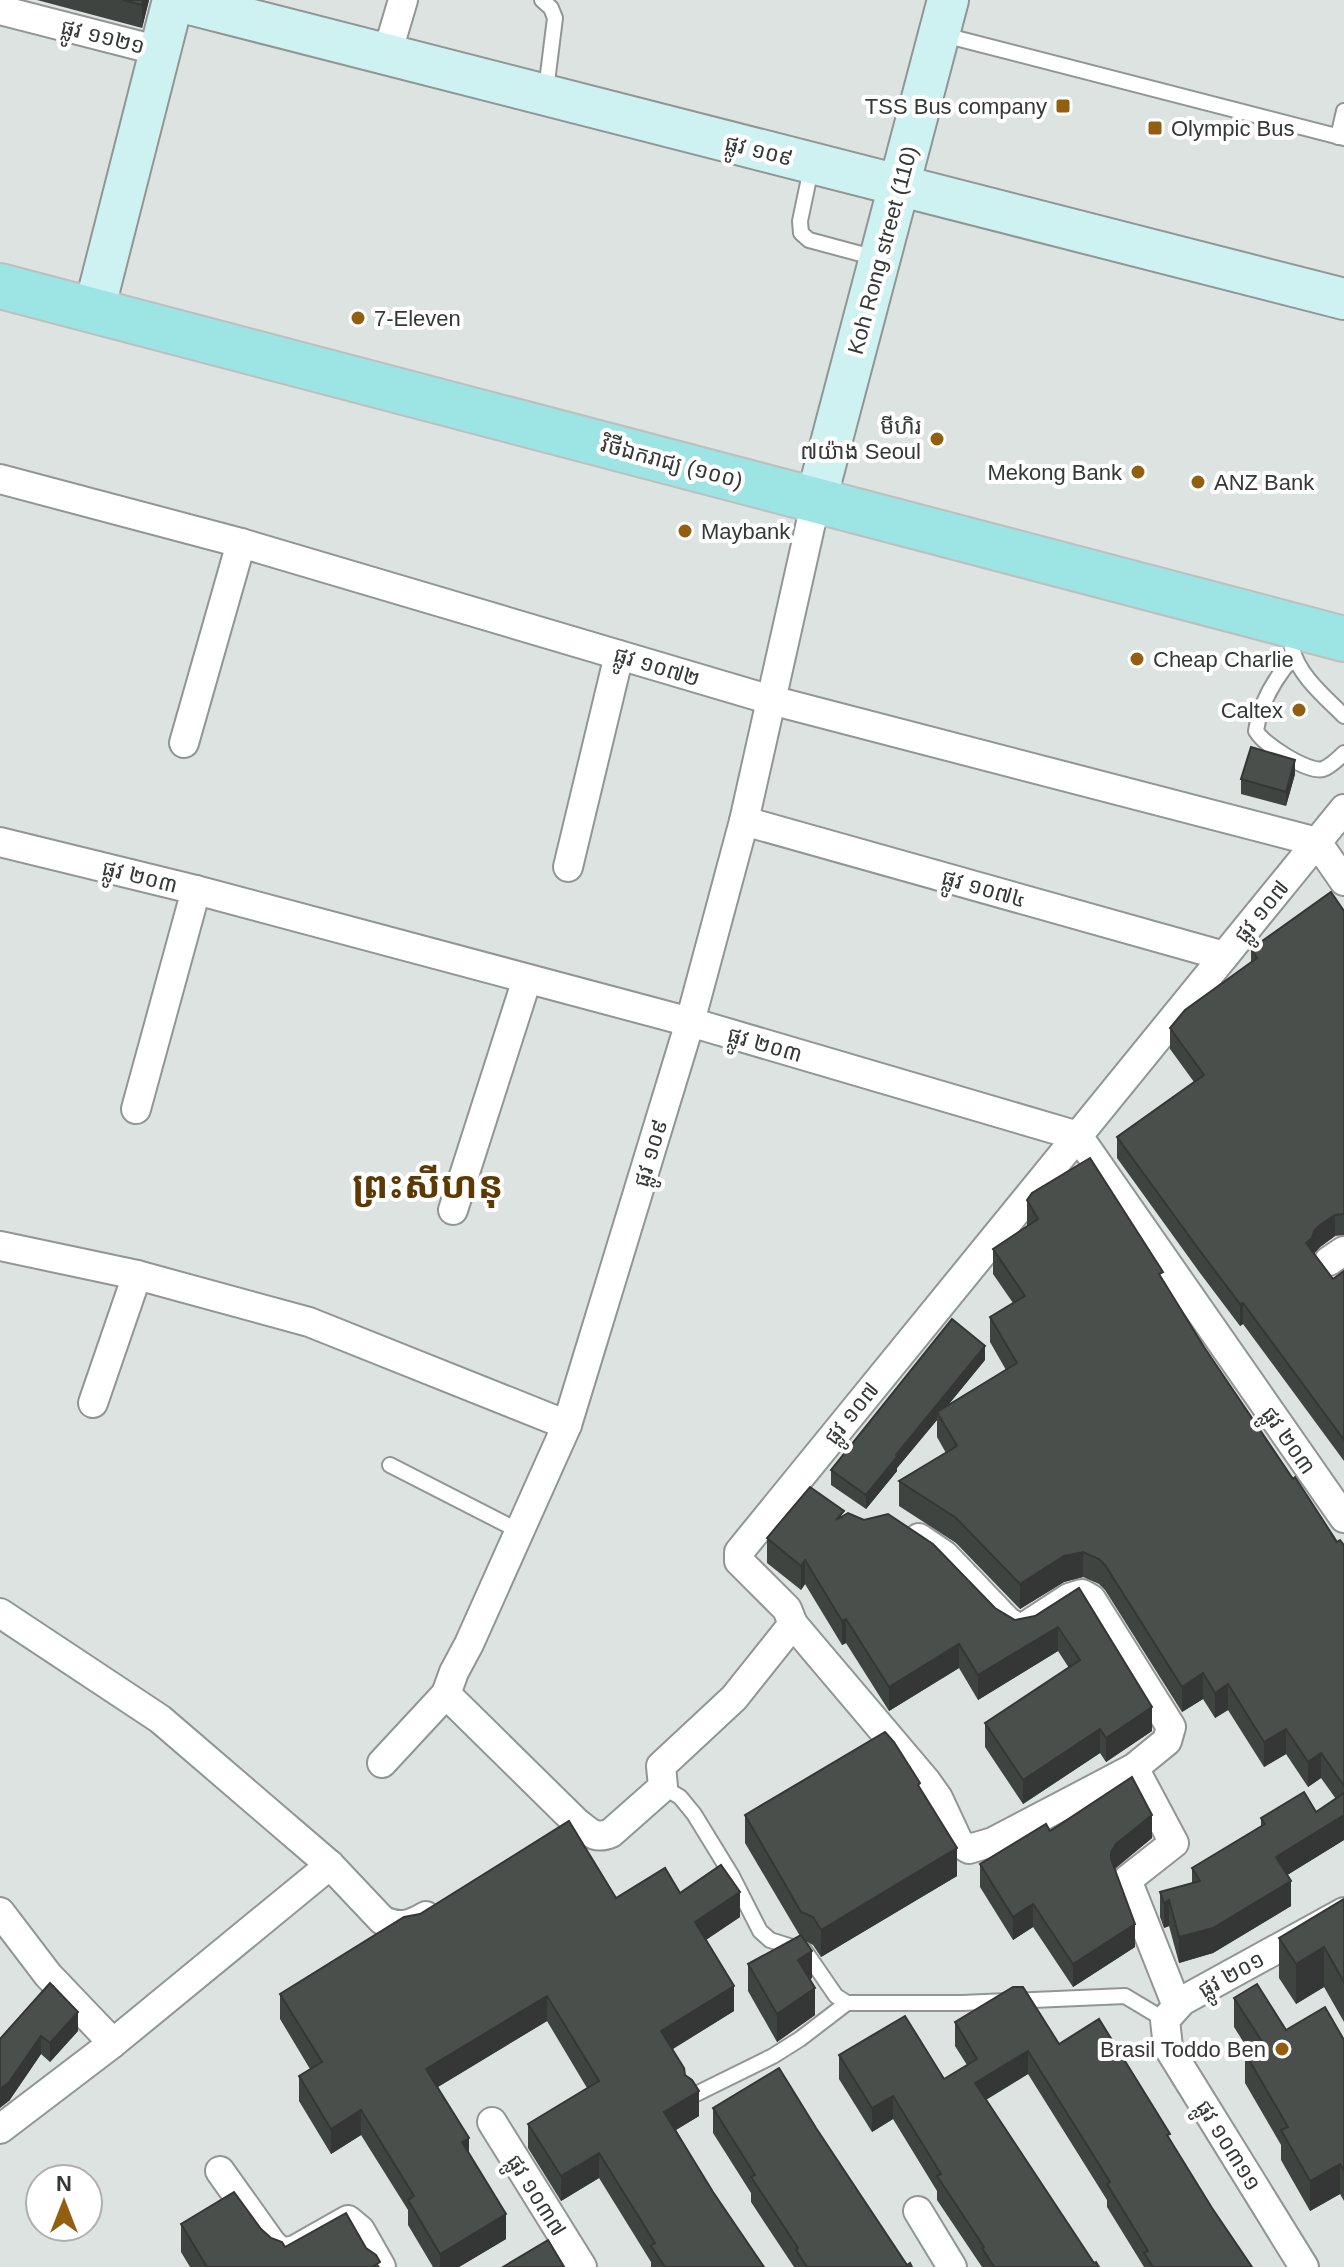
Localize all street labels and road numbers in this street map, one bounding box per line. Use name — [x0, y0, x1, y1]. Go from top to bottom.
street label: ផ្លូវ ១១២១ — [56, 14, 147, 66]
street label: ផ្លូវ ១០៩ — [720, 130, 795, 178]
street label: Koh Rong street (110) — [843, 143, 922, 357]
street label: វិថីឯករាជ្យ (១០០) — [598, 431, 746, 494]
street label: ផ្លូវ ១០៧២ — [608, 642, 703, 699]
street label: ផ្លូវ ២០៣ — [98, 855, 180, 905]
street label: ផ្លូវ ១០៧៤ — [937, 865, 1029, 920]
street label: ផ្លូវ ១០៧ — [1229, 875, 1300, 952]
street label: ផ្លូវ ២០៣ — [722, 1022, 805, 1074]
street label: ផ្លូវ ១០៩ — [628, 1116, 680, 1192]
street label: ផ្លូវ ១០៧ — [819, 1377, 890, 1454]
street label: ផ្លូវ ២០៣ — [1250, 1402, 1321, 1483]
street label: ផ្លូវ ២០១ — [1194, 1946, 1272, 2009]
street label: ផ្លូវ ១០៣១១ — [1185, 2095, 1266, 2199]
street label: ផ្លូវ ១០៣៧ — [495, 2150, 571, 2245]

